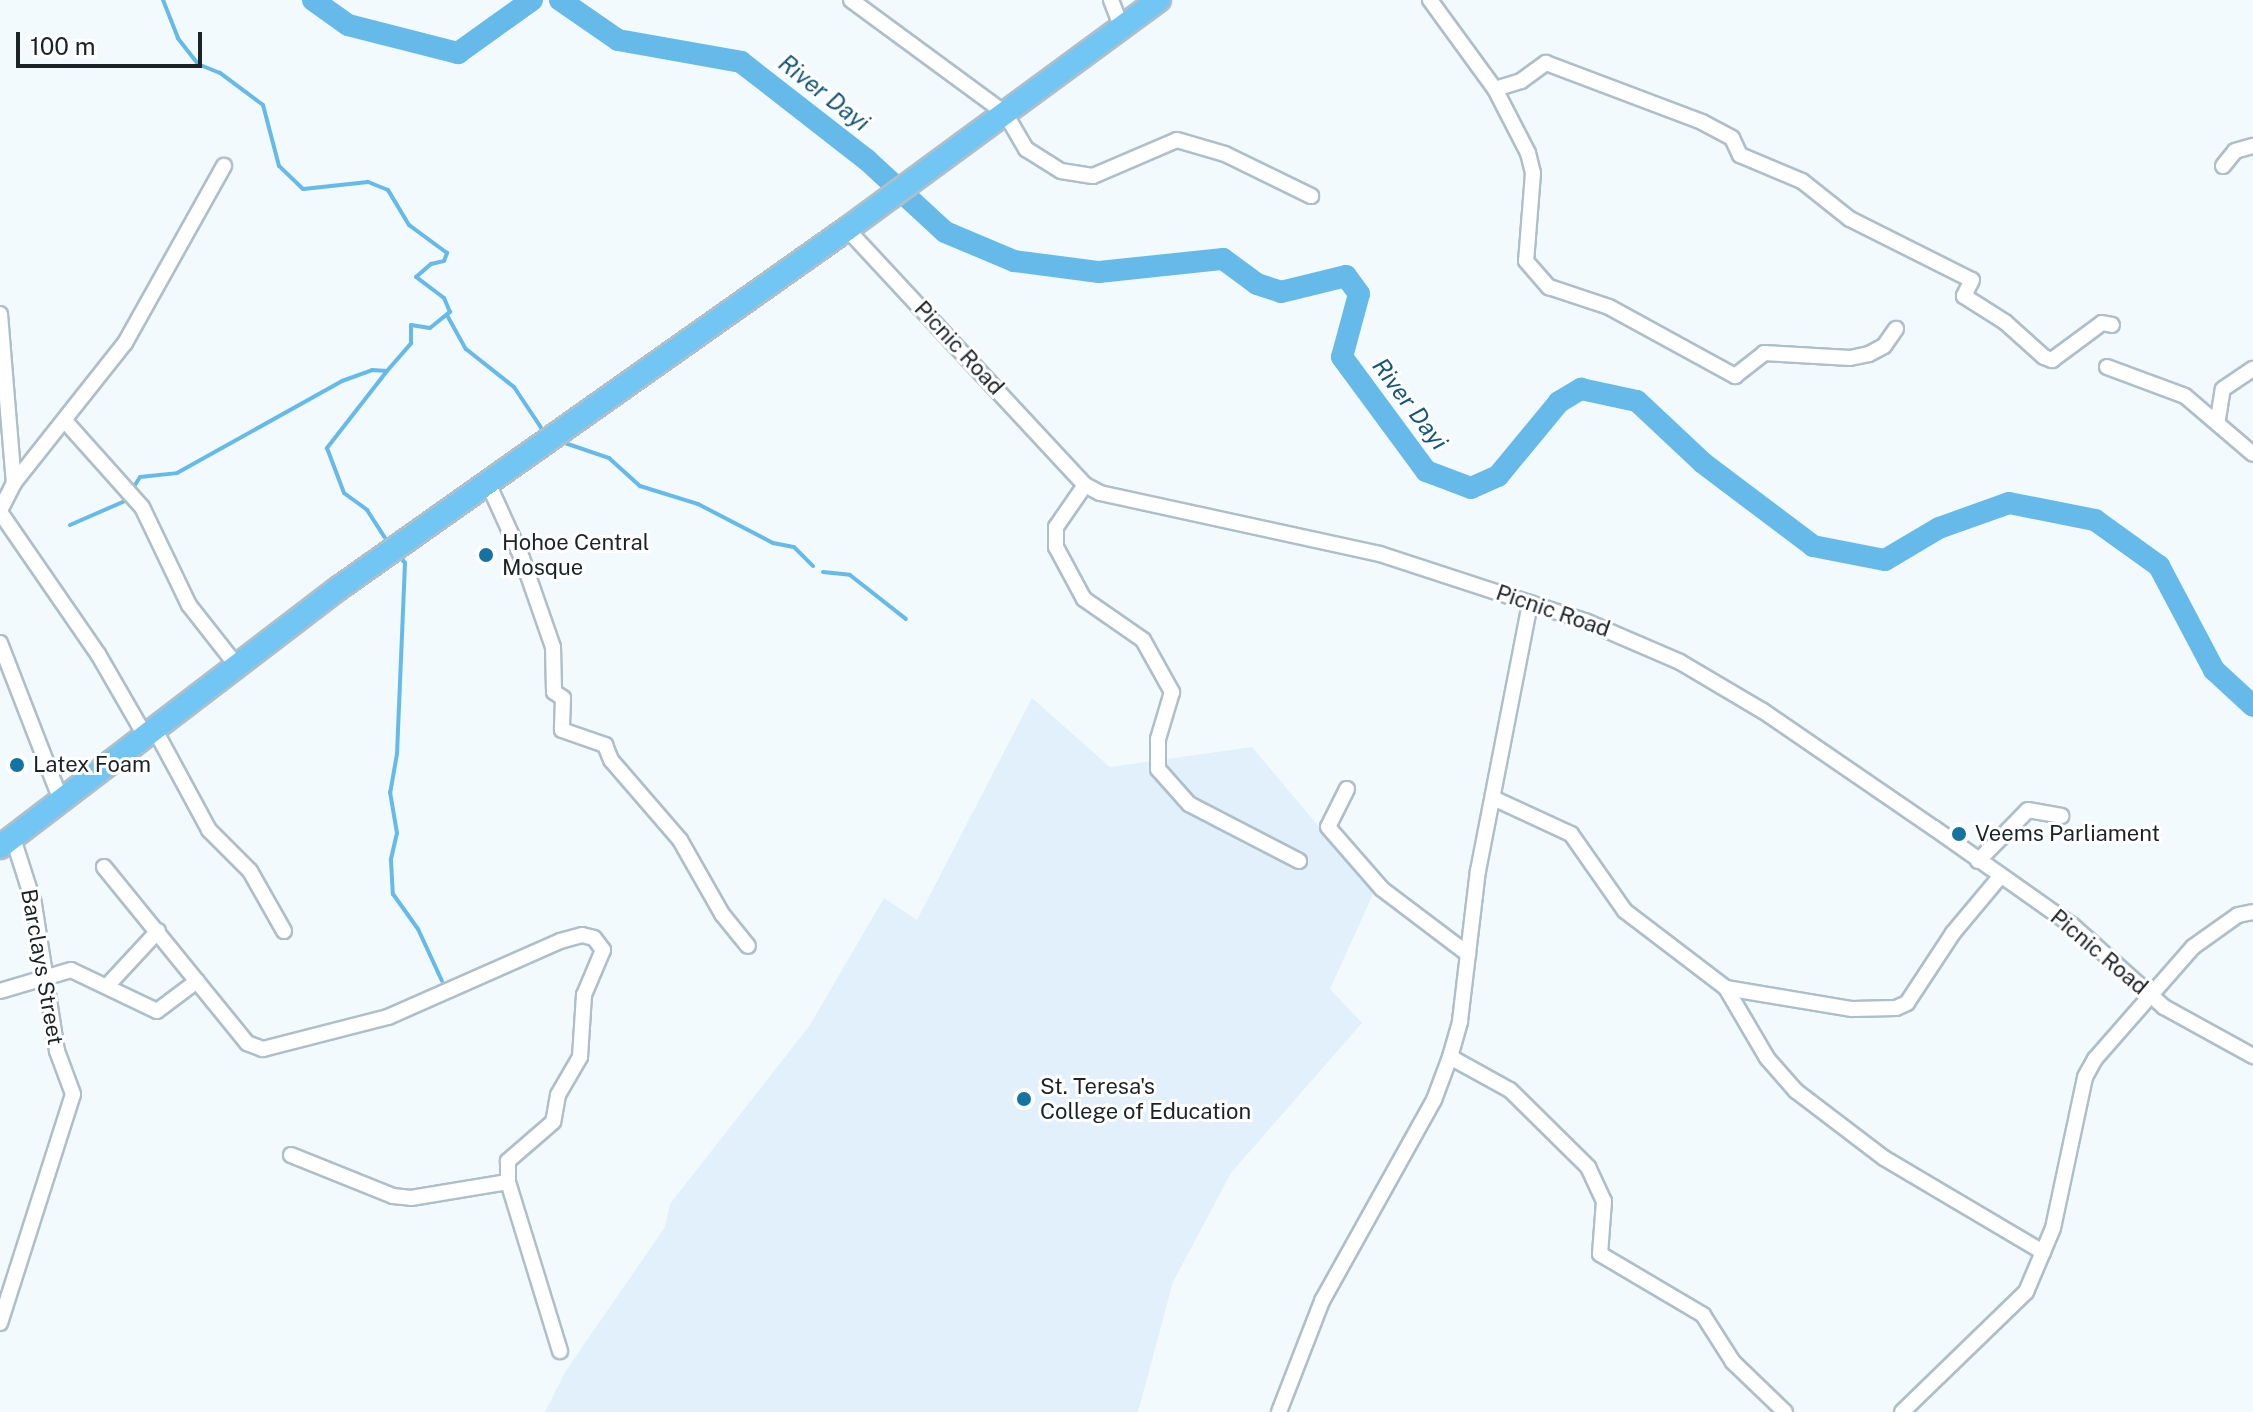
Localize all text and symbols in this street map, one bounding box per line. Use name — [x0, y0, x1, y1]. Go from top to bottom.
scale bar — [20, 16, 206, 66]
text: 100 m — [30, 32, 96, 60]
water label: River Dayi — [773, 49, 875, 137]
street label: Picnic Road — [909, 296, 1009, 400]
water label: River Dayi — [1366, 352, 1454, 456]
place label: Hohoe Central Mosque — [502, 529, 649, 580]
marker: Hohoe Central Mosque — [477, 546, 495, 564]
street label: Picnic Road — [1493, 579, 1613, 643]
place label: Latex Foam — [33, 752, 151, 778]
marker: Latex Foam — [8, 756, 26, 774]
place label: Veems Parliament — [1975, 821, 2160, 847]
marker: Veems Parliament — [1950, 825, 1968, 843]
street label: Barclays Street — [15, 887, 69, 1047]
street label: Picnic Road — [2045, 904, 2153, 1000]
place label: St. Teresa's College of Education — [1040, 1073, 1252, 1124]
marker: St. Teresa's College of Education — [1015, 1090, 1033, 1108]

